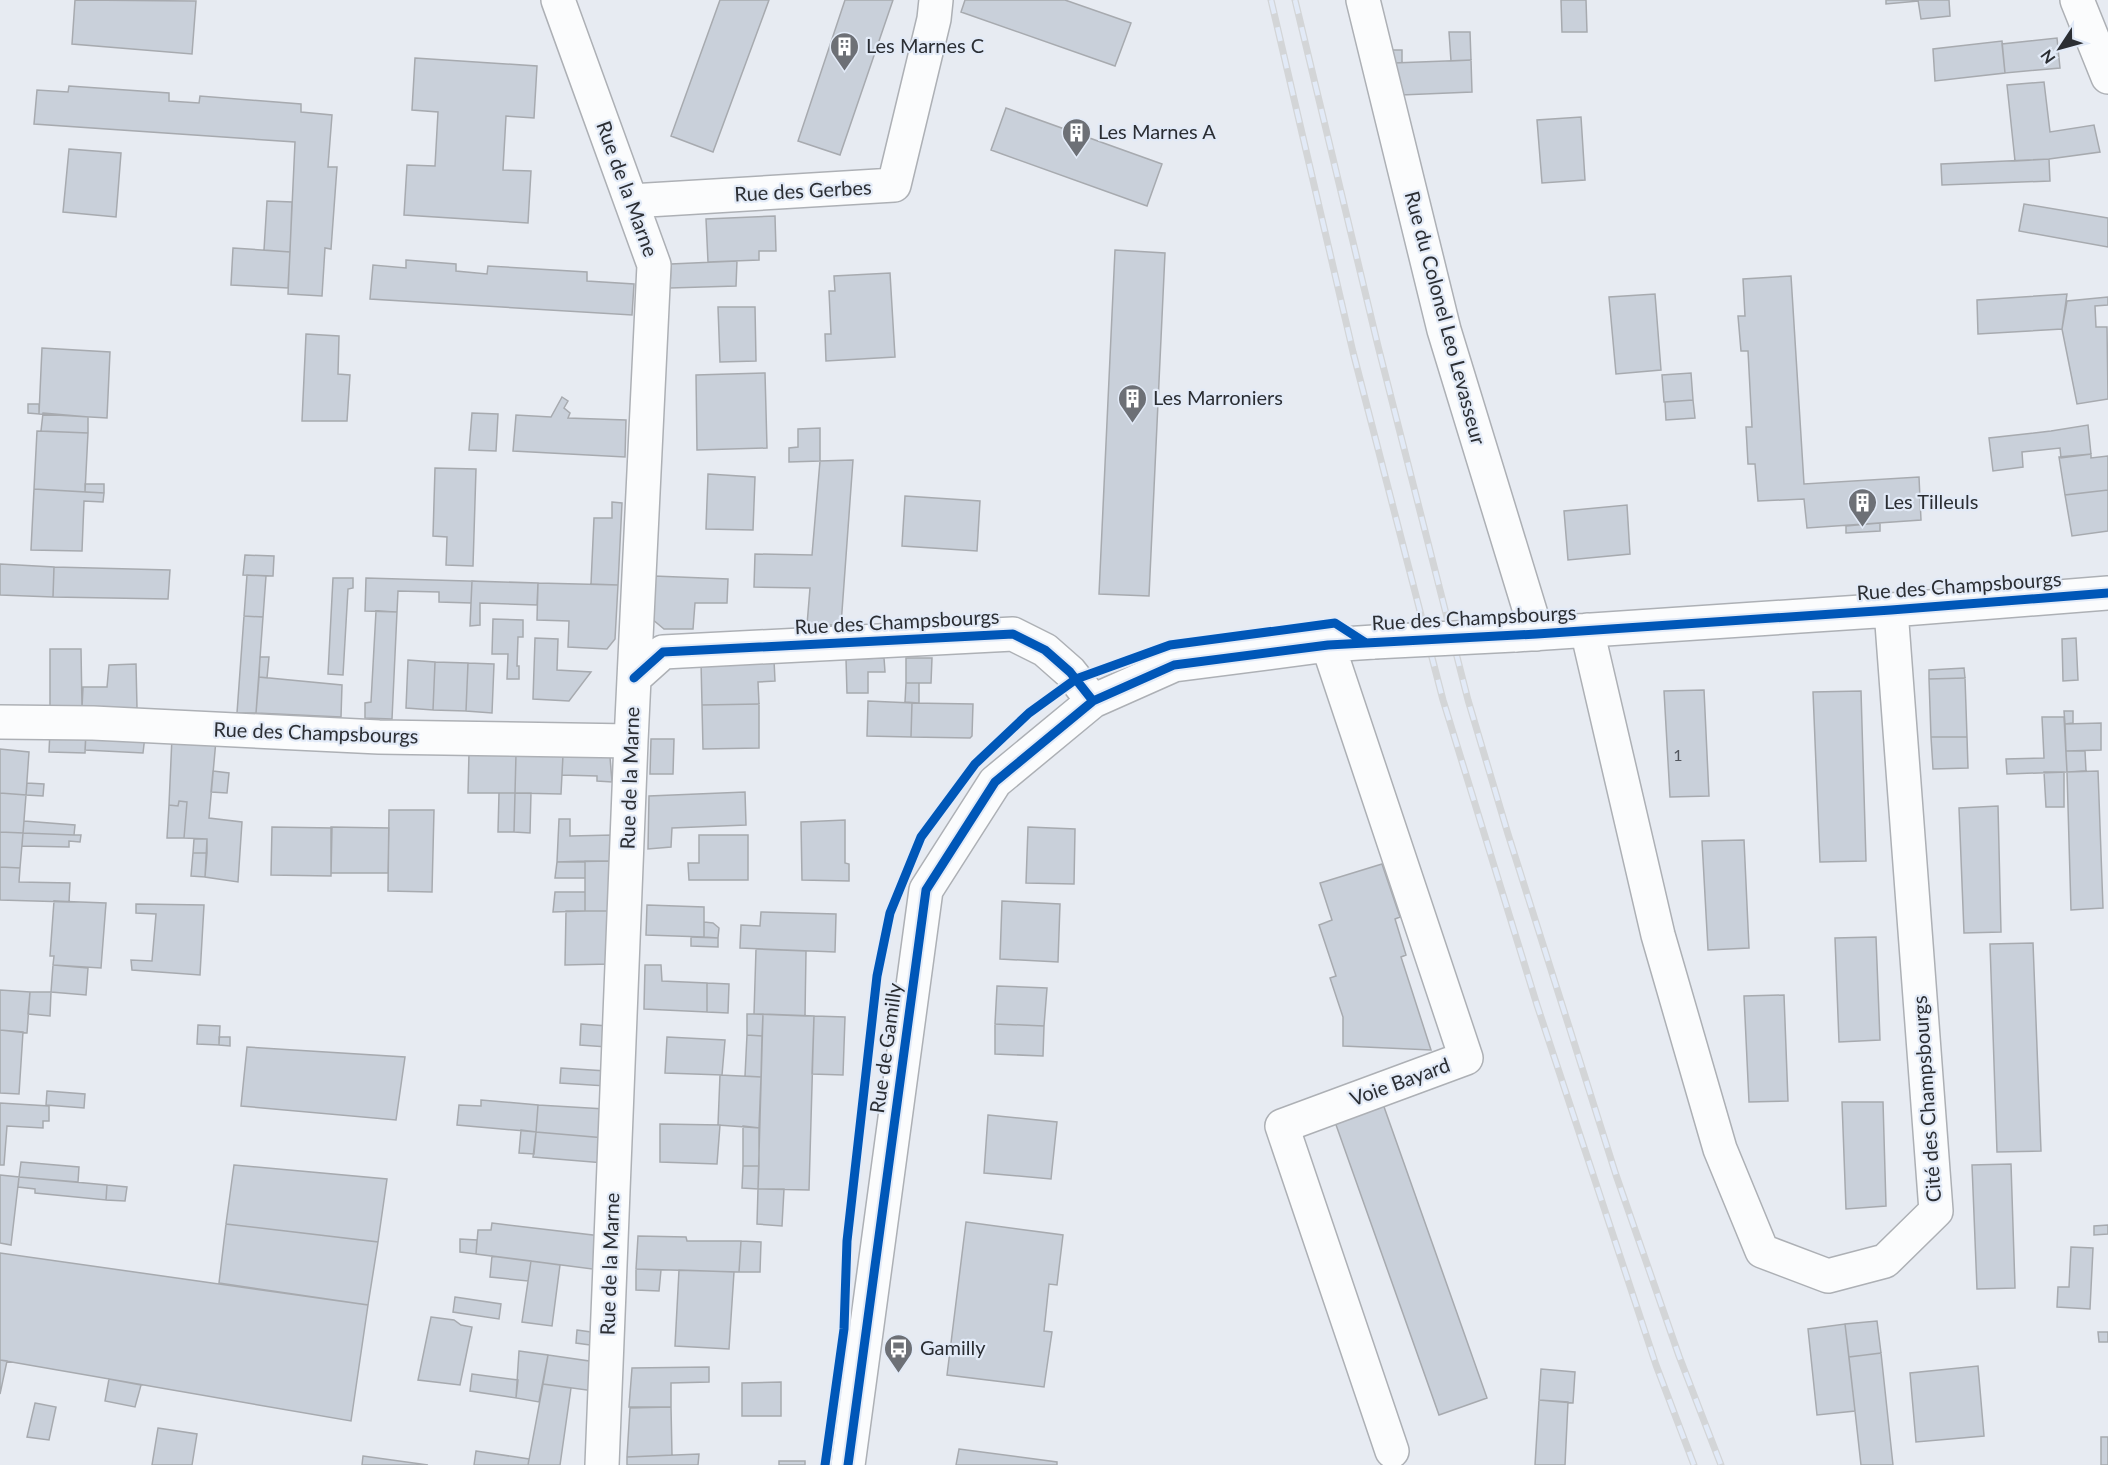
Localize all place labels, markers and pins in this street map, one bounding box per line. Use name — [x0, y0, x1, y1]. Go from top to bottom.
building icon: Les Marnes C — [829, 30, 861, 72]
place label: Les Marnes C — [866, 33, 984, 57]
building icon: Les Marnes A — [1061, 116, 1093, 158]
place label: Les Marnes A — [1098, 119, 1216, 143]
building icon: Les Marroniers — [1116, 382, 1148, 424]
place label: Les Marroniers — [1153, 385, 1283, 409]
building icon: Les Tilleuls — [1847, 486, 1879, 528]
place label: Les Tilleuls — [1884, 489, 1978, 513]
bus stop icon: Gamilly — [883, 1332, 915, 1374]
place label: Gamilly — [920, 1335, 986, 1359]

